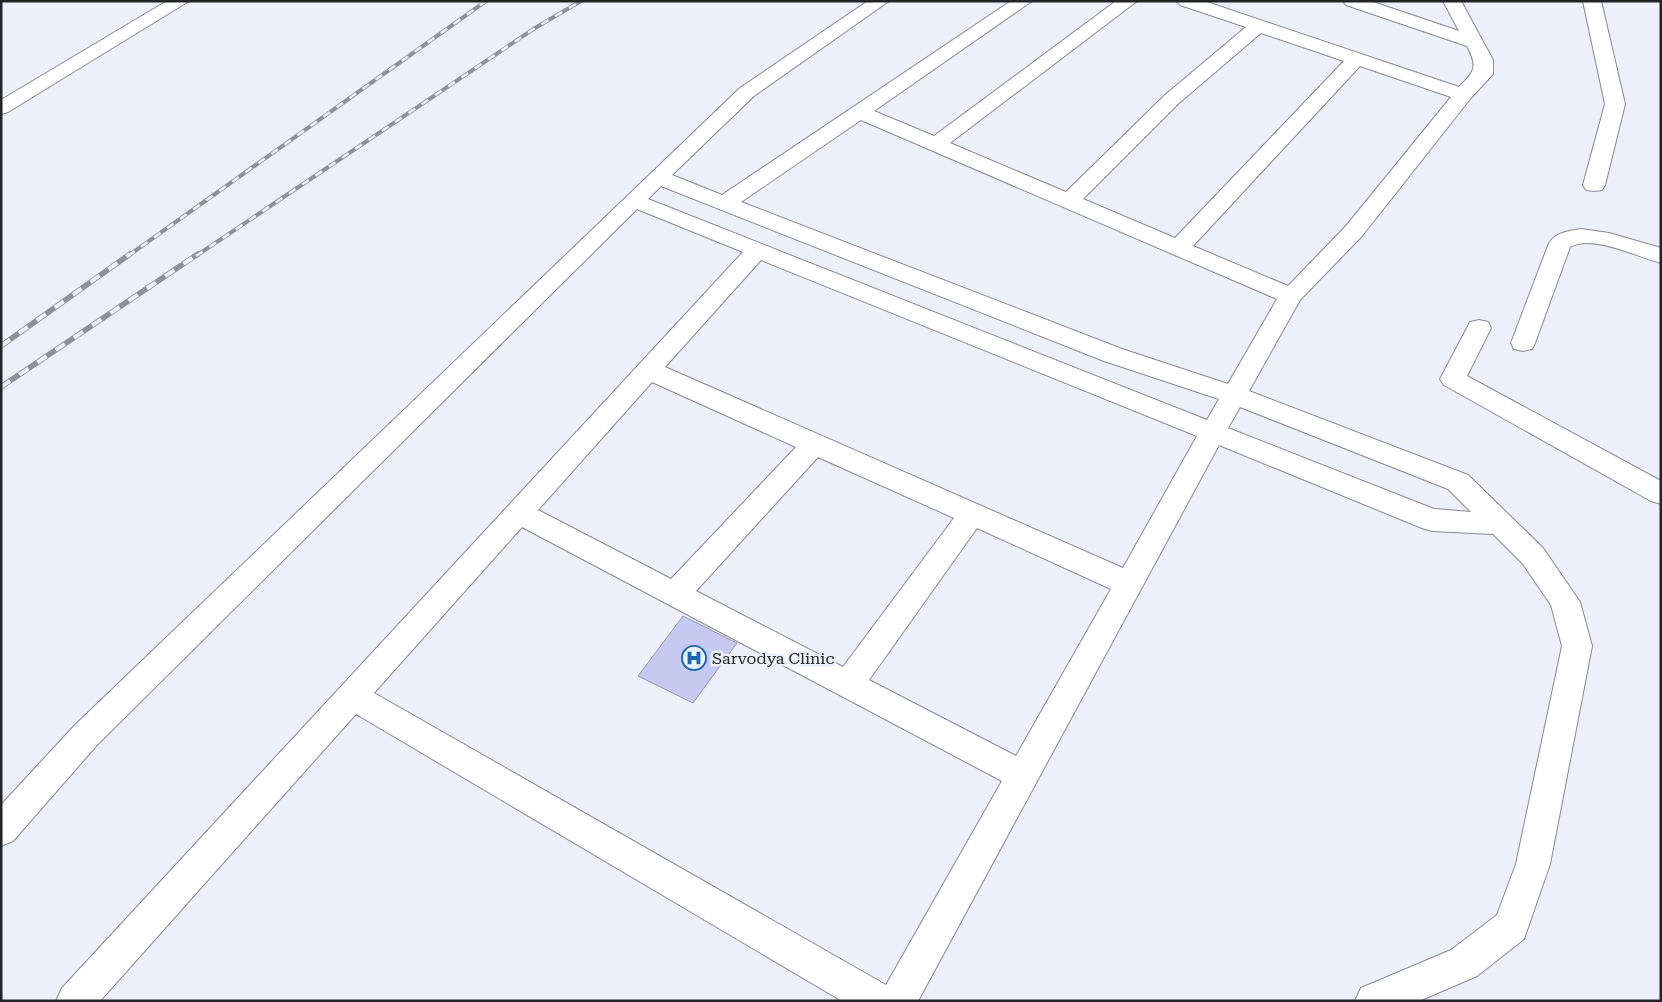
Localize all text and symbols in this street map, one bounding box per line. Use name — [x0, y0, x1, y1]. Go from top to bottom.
hospital icon: Sarvodya Clinic — [681, 645, 707, 671]
place label: Sarvodya Clinic — [712, 649, 834, 668]

